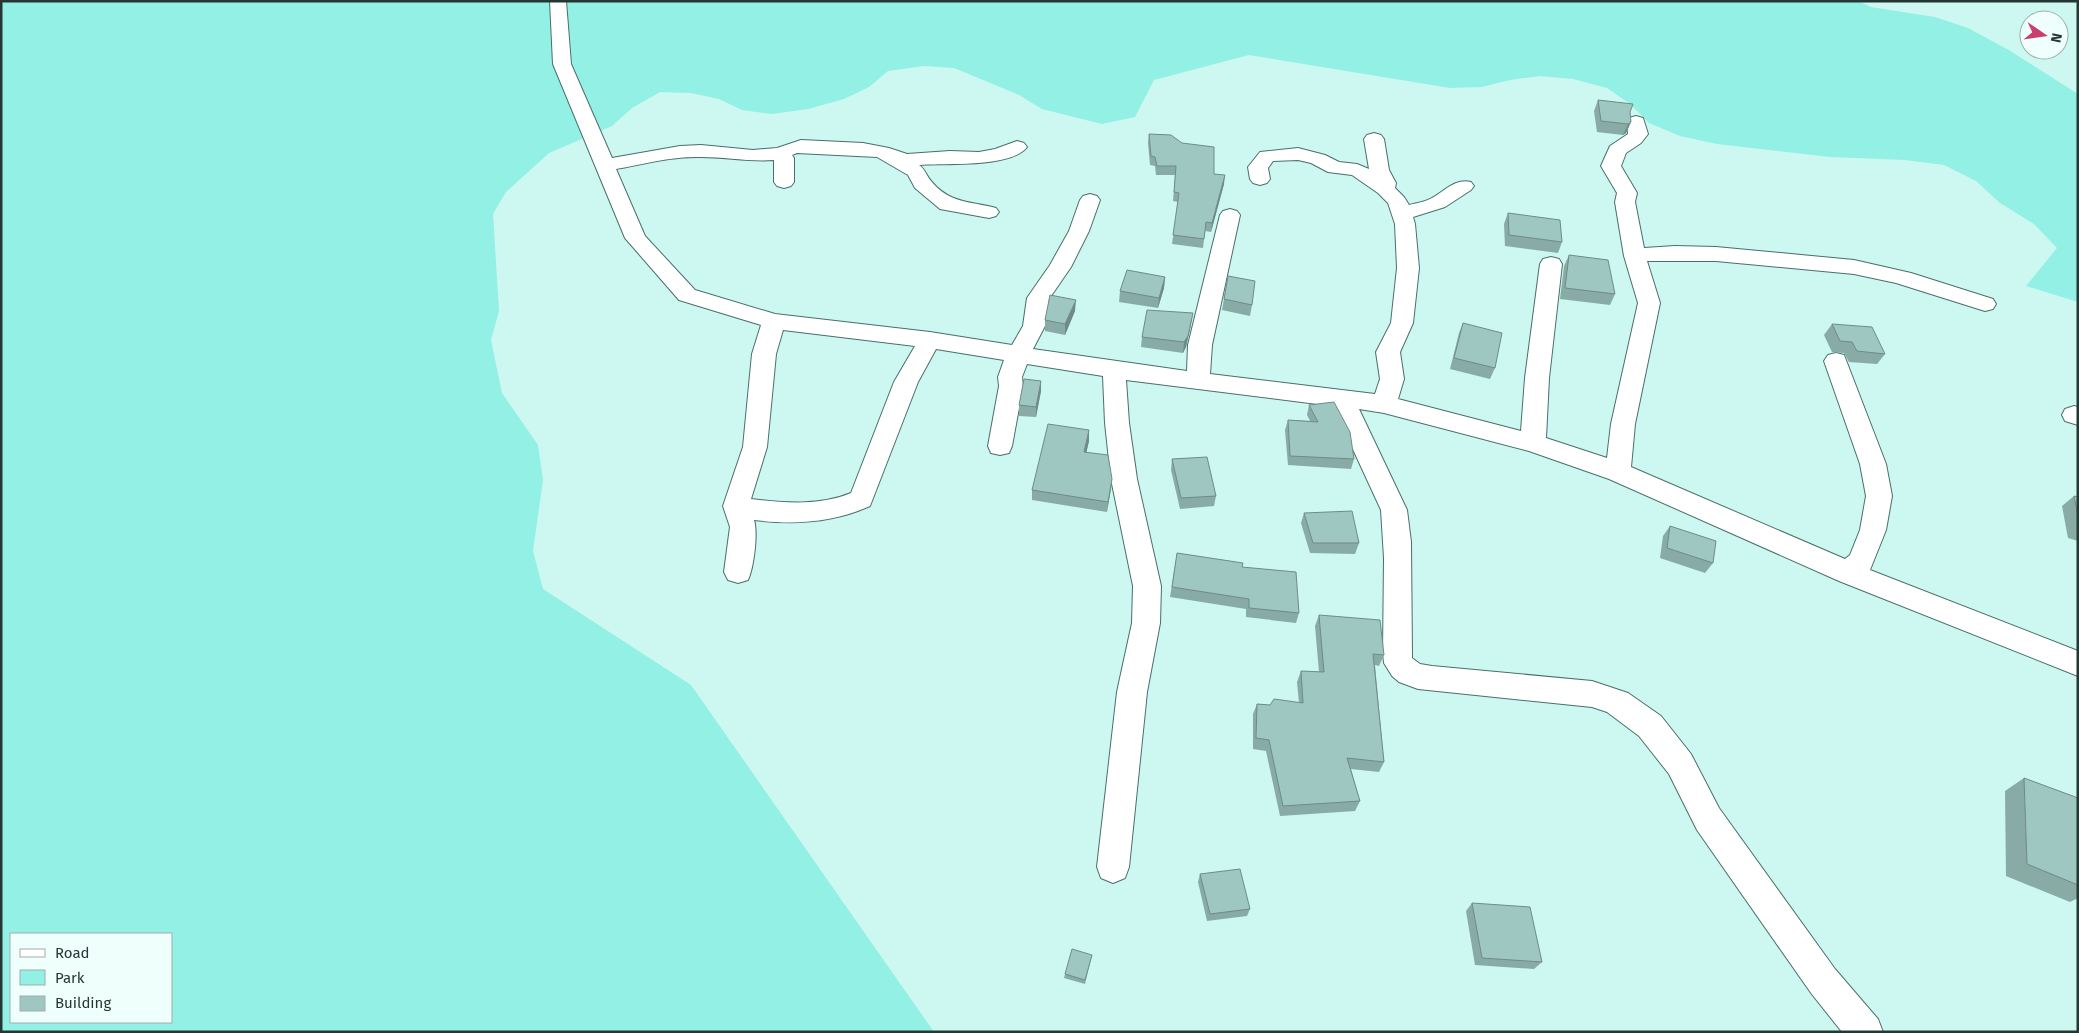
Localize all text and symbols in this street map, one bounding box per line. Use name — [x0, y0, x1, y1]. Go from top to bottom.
north arrow — [2019, 10, 2069, 60]
text: N — [2047, 31, 2066, 44]
legend — [10, 933, 172, 1023]
text: Road — [55, 944, 90, 962]
text: Park — [55, 969, 85, 987]
text: Building — [55, 994, 111, 1012]

